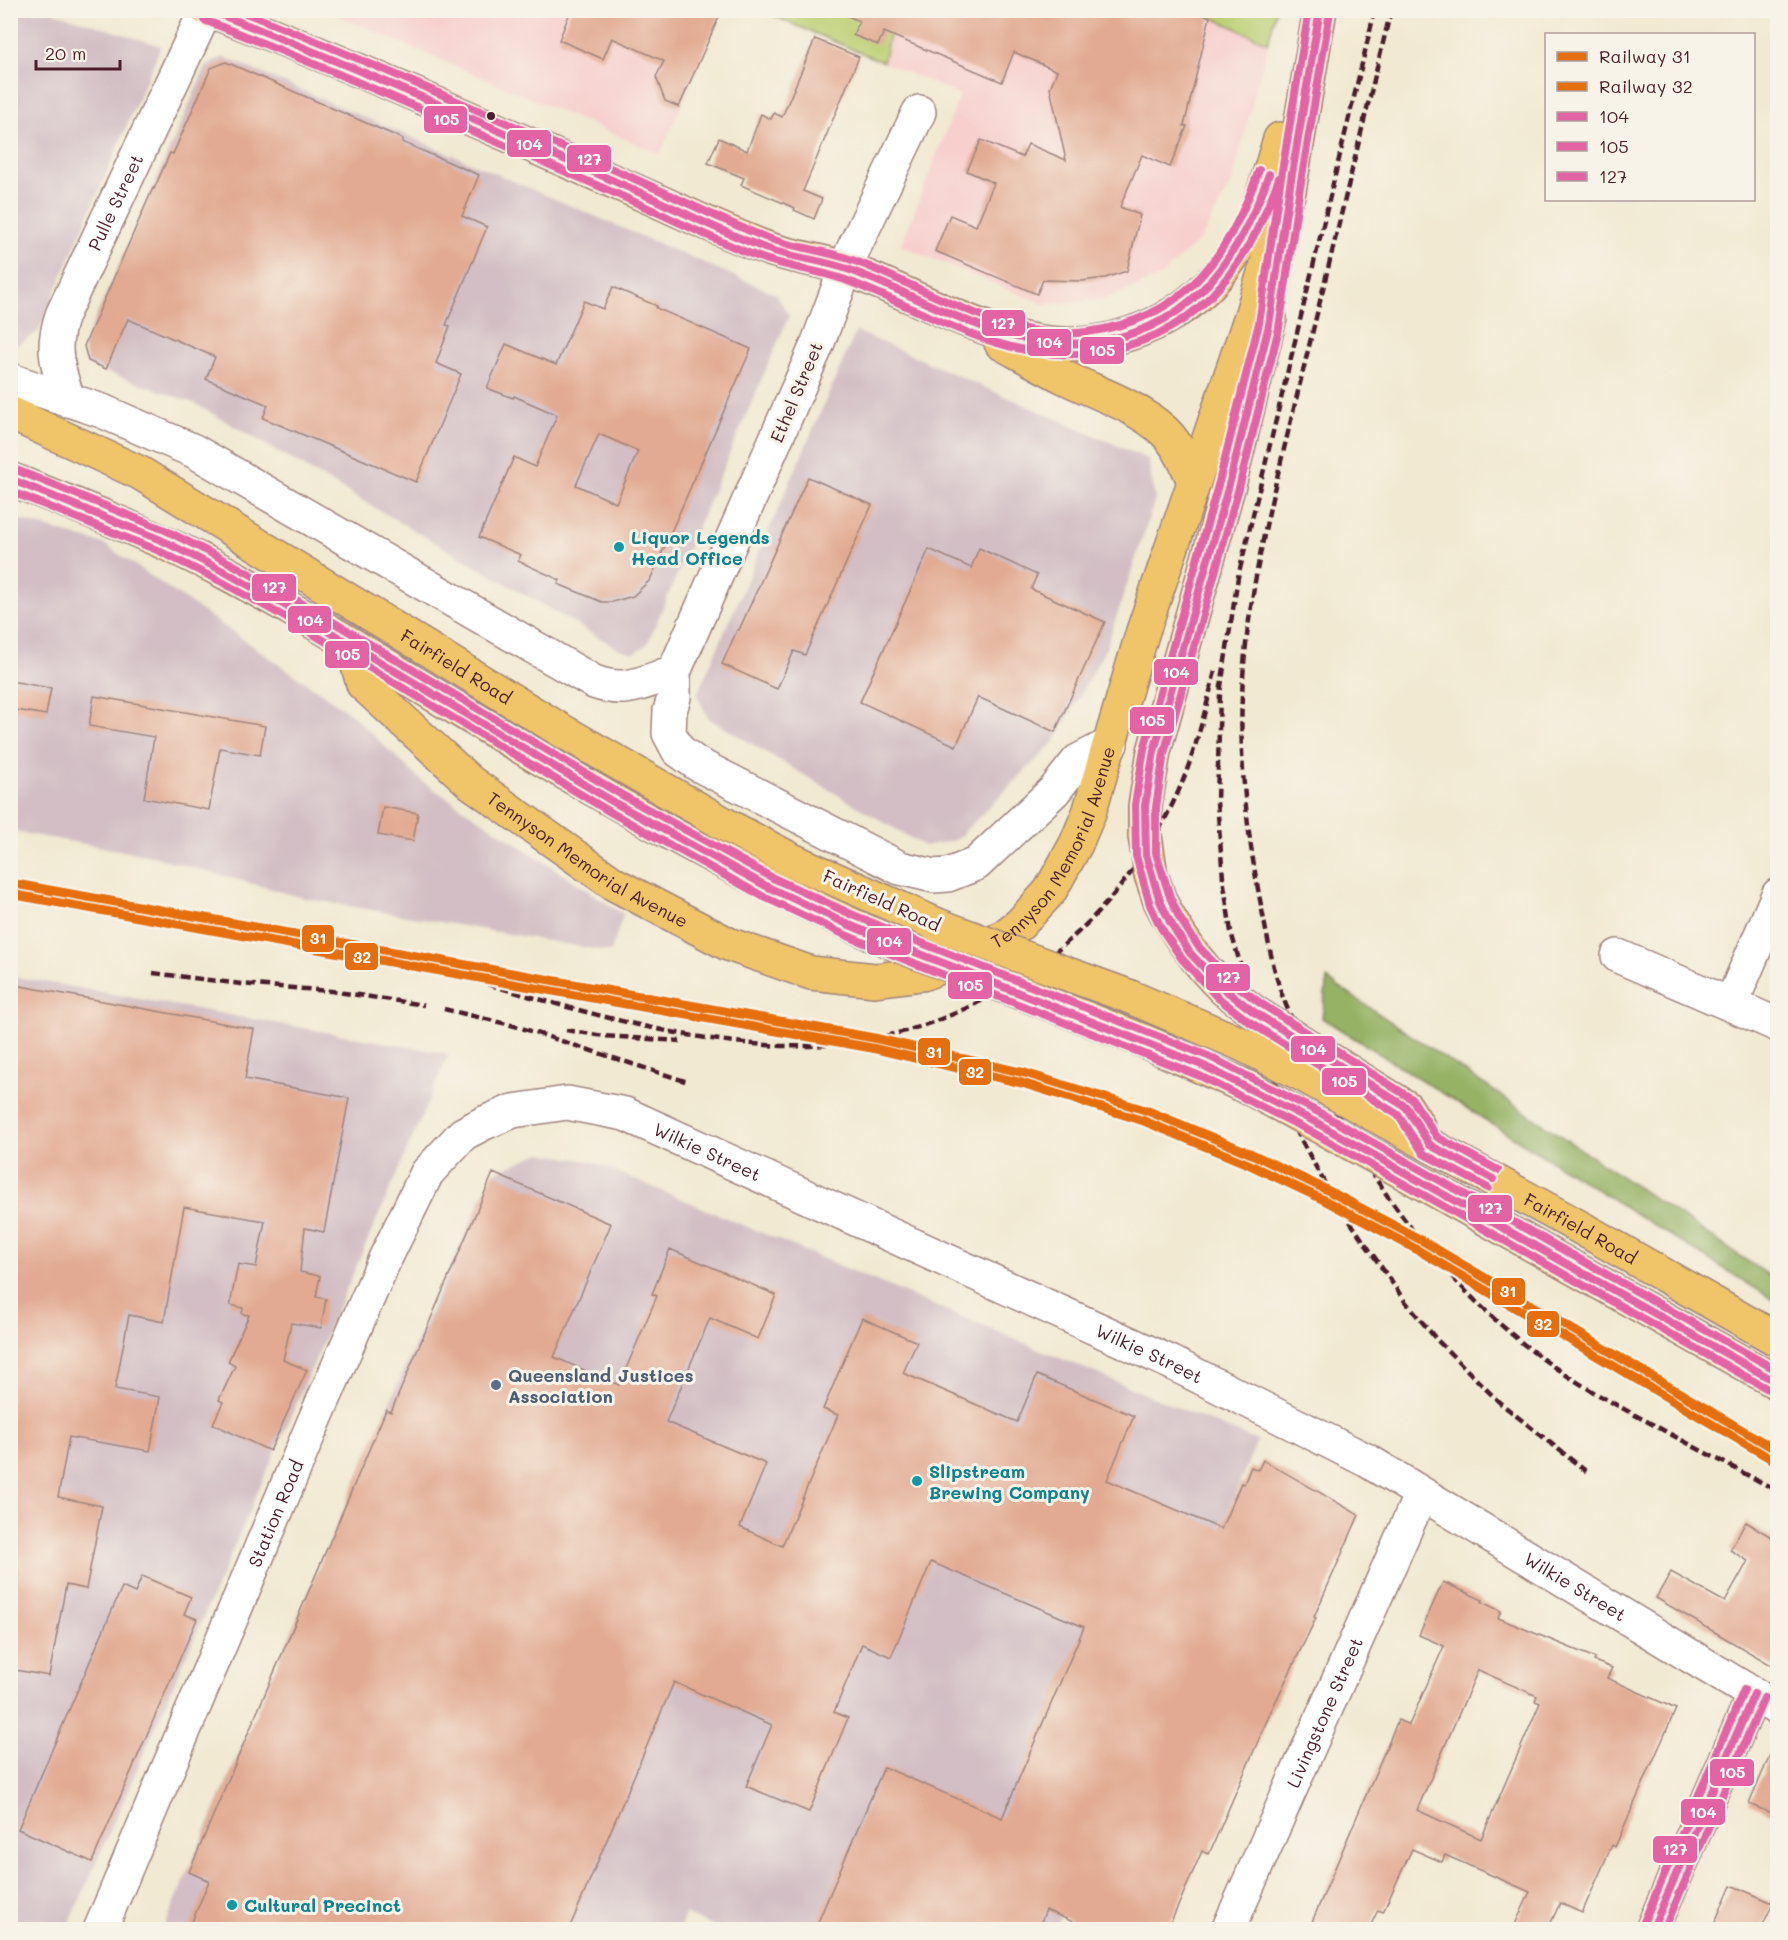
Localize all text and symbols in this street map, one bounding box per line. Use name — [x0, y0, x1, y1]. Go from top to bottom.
scale bar — [36, 33, 120, 71]
legend — [1545, 33, 1755, 201]
text: 20 m — [45, 41, 86, 65]
text: Railway 31 — [1599, 44, 1691, 68]
text: Railway 32 — [1599, 74, 1693, 98]
text: 104 — [1599, 104, 1629, 128]
line badge: 105 — [423, 105, 468, 134]
text: 105 — [433, 108, 459, 129]
unlabelled marker — [485, 110, 497, 122]
line badge: 104 — [506, 129, 552, 158]
text: 104 — [515, 133, 543, 154]
text: 105 — [1599, 134, 1629, 158]
line badge: 127 — [566, 144, 612, 173]
text: 127 — [577, 148, 602, 169]
street label: Pulle Street — [82, 150, 148, 254]
text: 127 — [1599, 164, 1627, 188]
line badge: 127 — [981, 309, 1026, 337]
text: 127 — [991, 312, 1016, 333]
line badge: 104 — [1026, 328, 1072, 357]
text: 104 — [1035, 331, 1063, 352]
line badge: 105 — [1079, 336, 1125, 365]
street label: Ethel Street — [764, 338, 828, 446]
text: 105 — [1089, 339, 1115, 360]
place label: Liquor Legends Head Office — [631, 525, 770, 570]
marker: Liquor Legends Head Office — [612, 540, 626, 554]
line badge: 127 — [251, 573, 297, 602]
text: 127 — [262, 576, 287, 597]
line badge: 104 — [287, 605, 332, 634]
text: 104 — [296, 609, 324, 630]
street label: Fairfield Road — [396, 623, 516, 709]
line badge: 105 — [324, 640, 370, 669]
text: 105 — [334, 643, 360, 664]
line badge: 104 — [1153, 658, 1199, 686]
text: 104 — [1162, 661, 1190, 682]
line badge: 105 — [1129, 706, 1175, 735]
text: 105 — [1139, 709, 1165, 730]
street label: Tennyson Memorial Avenue — [986, 743, 1120, 954]
street label: Tennyson Memorial Avenue — [483, 786, 692, 933]
street label: Fairfield Road — [820, 863, 944, 937]
line badge: 31 — [301, 924, 335, 953]
text: 31 — [310, 927, 326, 948]
line badge: 104 — [866, 927, 912, 956]
text: 104 — [875, 930, 903, 951]
line badge: 32 — [344, 942, 379, 971]
text: 32 — [353, 946, 371, 967]
line badge: 127 — [1205, 963, 1251, 992]
text: 127 — [1216, 966, 1241, 987]
line badge: 105 — [947, 971, 993, 1000]
text: 105 — [957, 974, 983, 995]
line badge: 104 — [1290, 1035, 1336, 1063]
line badge: 31 — [917, 1037, 951, 1066]
text: 104 — [1299, 1038, 1327, 1059]
text: 31 — [926, 1041, 942, 1062]
line badge: 32 — [958, 1058, 992, 1086]
text: 32 — [966, 1061, 984, 1082]
line badge: 105 — [1321, 1067, 1367, 1096]
text: 105 — [1331, 1070, 1357, 1091]
street label: Wilkie Street — [650, 1117, 765, 1186]
street label: Fairfield Road — [1520, 1187, 1642, 1270]
line badge: 127 — [1467, 1194, 1513, 1223]
text: 127 — [1478, 1197, 1503, 1218]
line badge: 31 — [1491, 1277, 1526, 1306]
text: 31 — [1500, 1280, 1516, 1301]
line badge: 32 — [1526, 1310, 1560, 1338]
text: 32 — [1534, 1313, 1552, 1334]
street label: Wilkie Street — [1092, 1318, 1207, 1389]
place label: Queensland Justices Association — [508, 1363, 694, 1408]
marker: Queensland Justices Association — [489, 1378, 503, 1392]
street label: Station Road — [242, 1456, 309, 1571]
place label: Slipstream Brewing Company — [929, 1459, 1090, 1504]
marker: Slipstream Brewing Company — [910, 1474, 924, 1488]
street label: Wilkie Street — [1520, 1546, 1631, 1627]
street label: Livingstone Street — [1281, 1633, 1368, 1791]
line badge: 105 — [1709, 1758, 1755, 1787]
text: 105 — [1719, 1761, 1745, 1782]
line badge: 104 — [1680, 1798, 1726, 1826]
text: 104 — [1689, 1801, 1717, 1822]
line badge: 127 — [1652, 1835, 1698, 1864]
text: 127 — [1663, 1838, 1688, 1859]
place label: Cultural Precinct — [244, 1893, 401, 1917]
marker: Cultural Precinct — [225, 1898, 239, 1912]

